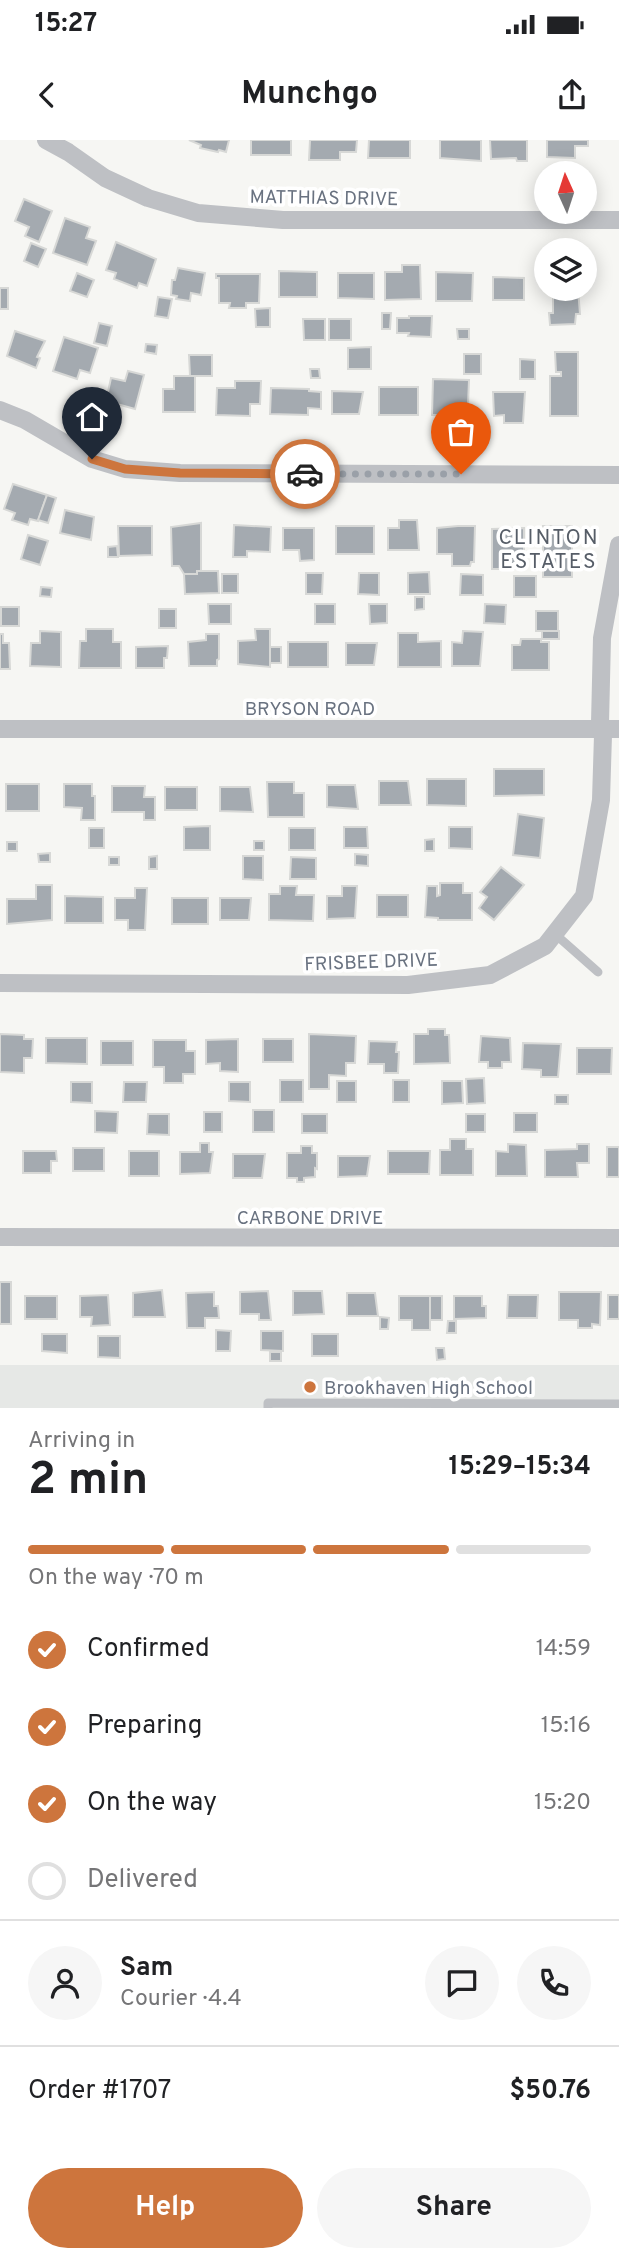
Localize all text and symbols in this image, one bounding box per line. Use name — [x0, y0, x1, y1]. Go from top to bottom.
text: 15:27 — [35, 8, 97, 41]
text: Munchgo — [241, 75, 378, 115]
icon: back — [28, 76, 66, 114]
icon: share — [553, 76, 591, 114]
north arrow — [534, 161, 597, 224]
map controls — [534, 161, 597, 301]
street label: MATTHIAS DRIVE — [249, 186, 398, 212]
button: layers — [534, 238, 597, 301]
pin — [62, 387, 122, 459]
icon: home — [73, 398, 111, 436]
pin — [431, 402, 491, 474]
icon: bag — [442, 413, 480, 451]
courier — [270, 439, 340, 509]
icon: car — [286, 455, 324, 493]
district label: CLINTON ESTATES — [498, 525, 600, 576]
street label: BRYSON ROAD — [245, 698, 375, 722]
street label: FRISBEE DRIVE — [304, 949, 438, 977]
street label: CARBONE DRIVE — [237, 1207, 383, 1231]
place label: Brookhaven High School — [324, 1377, 533, 1401]
marker: Brookhaven High School — [302, 1379, 318, 1395]
text: Arriving in — [28, 1427, 135, 1456]
text: 15:29–15:34 — [449, 1451, 591, 1484]
text: 2 min — [28, 1452, 148, 1511]
text: On the way · 70 m — [28, 1564, 204, 1593]
icon: check — [28, 1631, 66, 1669]
text: Confirmed — [87, 1633, 210, 1666]
text: 14:59 — [536, 1635, 591, 1664]
icon: check — [28, 1708, 66, 1746]
text: Preparing — [87, 1710, 202, 1743]
text: 15:16 — [541, 1712, 591, 1741]
icon: check — [28, 1785, 66, 1823]
text: On the way — [87, 1787, 217, 1820]
text: 15:20 — [534, 1789, 591, 1818]
text: Delivered — [87, 1864, 198, 1897]
button: person — [28, 1946, 102, 2020]
button: chat — [425, 1946, 499, 2020]
button: phone — [517, 1946, 591, 2020]
text: Sam — [120, 1952, 173, 1985]
text: Courier · 4.4 — [120, 1985, 242, 2014]
text: Order #1707 — [28, 2075, 171, 2108]
text: $50.76 — [510, 2075, 591, 2108]
button: Help — [28, 2168, 303, 2248]
button: Share — [317, 2168, 591, 2248]

